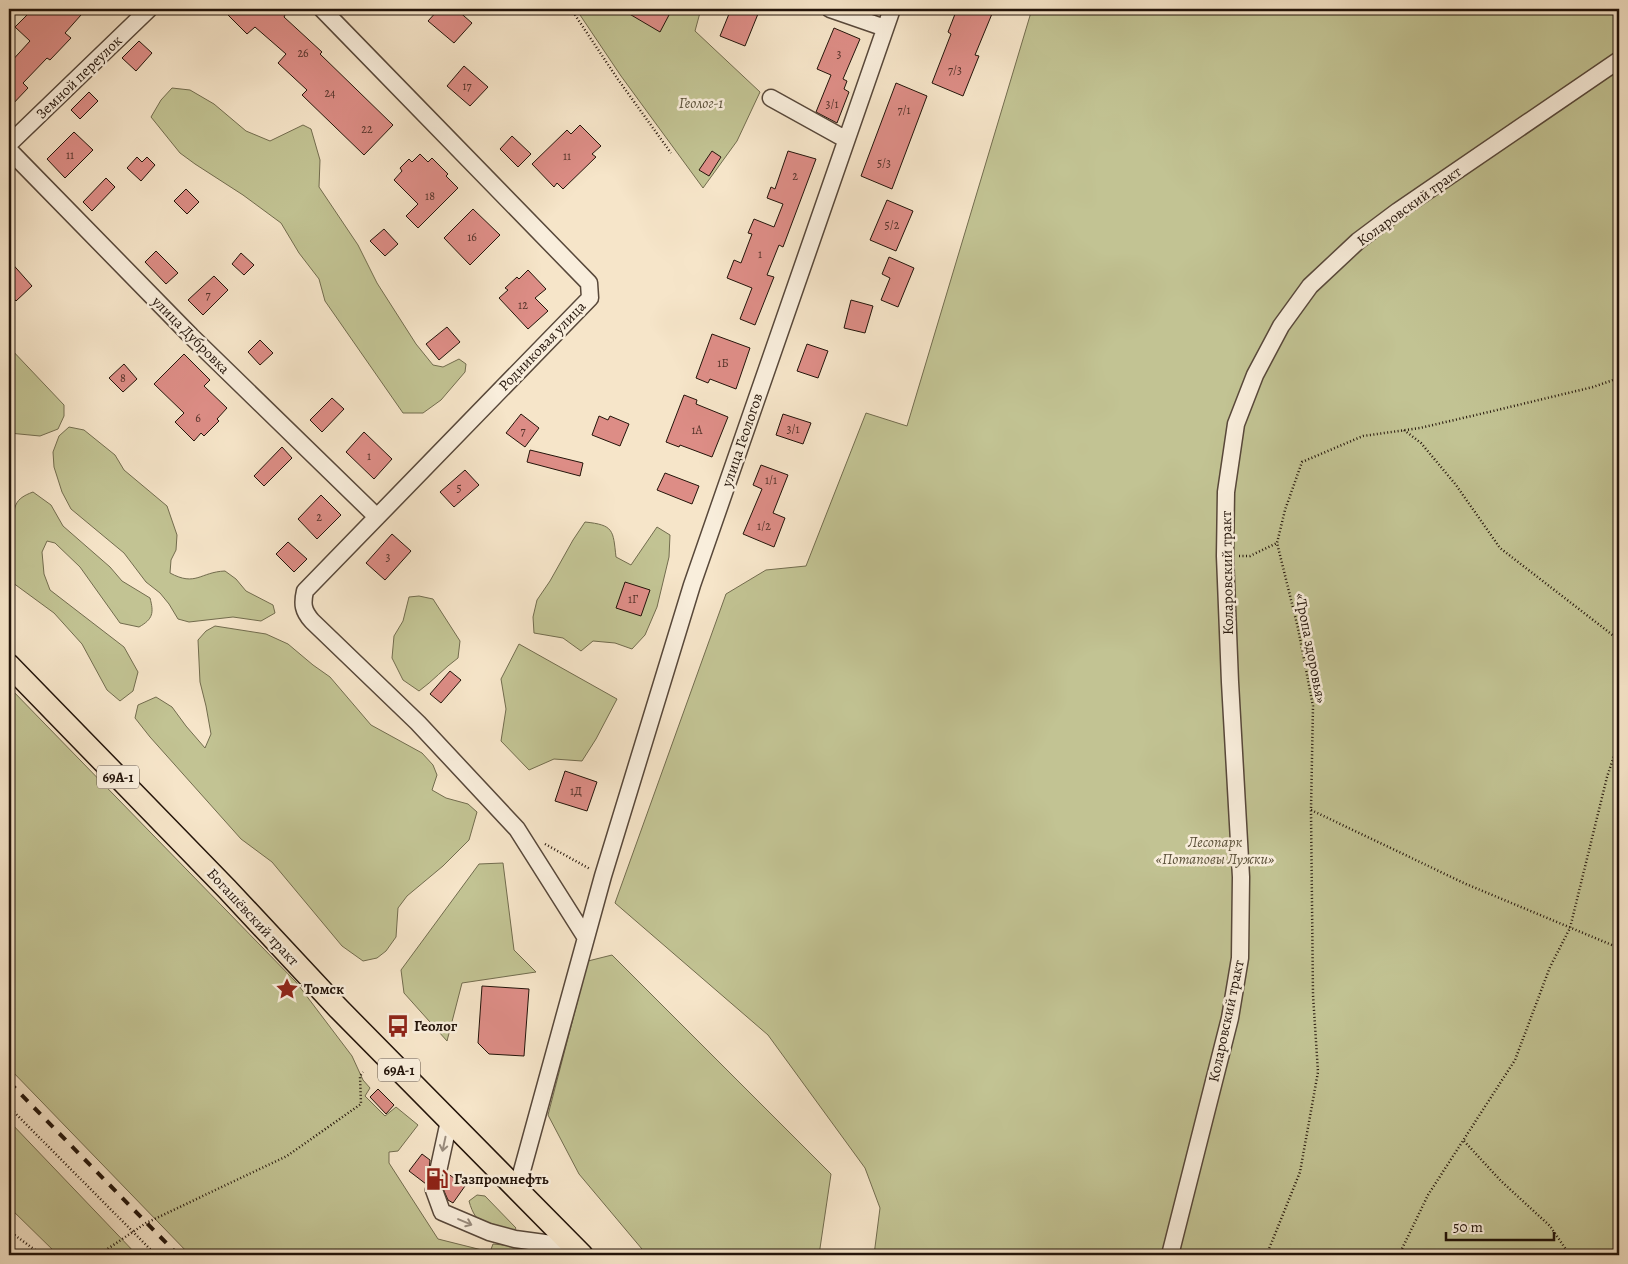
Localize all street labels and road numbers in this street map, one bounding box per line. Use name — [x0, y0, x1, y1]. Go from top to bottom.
street label: Земной переулок — [32, 31, 127, 123]
street label: Коларовский тракт — [1353, 161, 1465, 251]
street label: улица Дубровка — [147, 291, 234, 378]
street label: Родниковая улица — [494, 297, 590, 395]
street label: улица Геологов — [716, 390, 767, 491]
street label: Коларовский тракт — [1216, 510, 1238, 635]
street label: «Тропа здоровья» — [1290, 591, 1332, 706]
road number: 69А-1 — [97, 766, 139, 789]
street label: Богашёвский тракт — [202, 864, 304, 970]
street label: Коларовский тракт — [1203, 958, 1249, 1084]
road number: 69А-1 — [378, 1058, 420, 1082]

